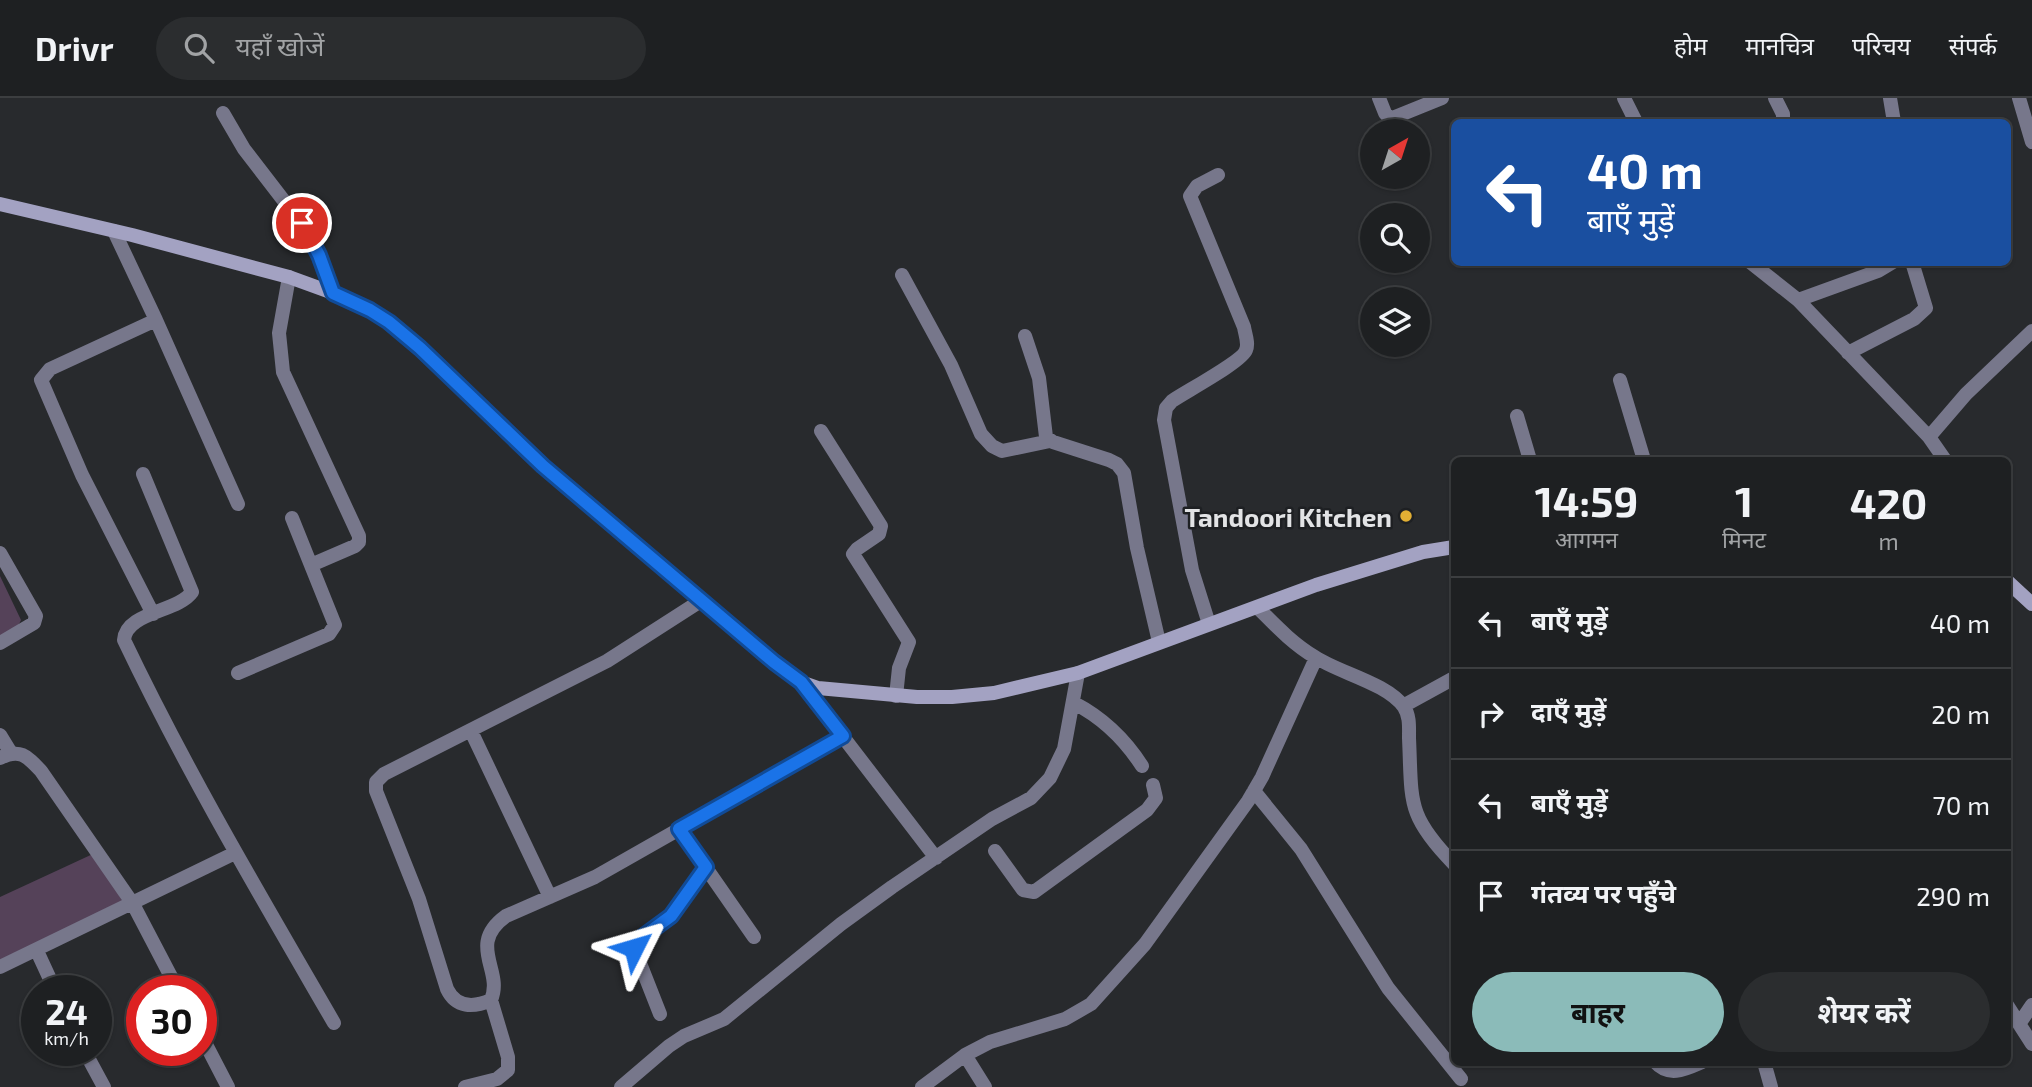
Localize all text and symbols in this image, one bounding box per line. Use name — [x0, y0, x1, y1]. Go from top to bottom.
search box — [156, 17, 646, 80]
text: Drivr — [35, 28, 114, 68]
icon: search — [180, 29, 218, 67]
text: यहाँ खोजें — [236, 30, 324, 61]
text: होम — [1674, 31, 1707, 60]
text: मानचित्र — [1745, 31, 1814, 60]
text: परिचय — [1852, 31, 1911, 60]
text: संपर्क — [1949, 31, 1997, 60]
north arrow — [1360, 119, 1430, 189]
map controls — [1360, 119, 1430, 357]
text: 40 m — [1587, 140, 1703, 199]
icon: left — [1472, 147, 1563, 238]
pin — [272, 193, 332, 253]
text: बाएँ मुड़ें — [1587, 200, 1675, 238]
button: search — [1360, 203, 1430, 273]
icon: arrive — [283, 204, 321, 242]
button: layers — [1360, 287, 1430, 357]
text: 14:59 — [1535, 475, 1638, 525]
text: 1 — [1735, 475, 1753, 525]
text: 420 — [1850, 477, 1927, 527]
place label: Tandoori Kitchen — [1185, 501, 1392, 532]
marker: Tandoori Kitchen — [1398, 508, 1414, 524]
text: आगमन — [1555, 525, 1618, 553]
text: मिनट — [1722, 525, 1766, 553]
text: m — [1878, 527, 1899, 555]
icon: left — [1472, 604, 1510, 642]
text: बाएँ मुड़ें — [1531, 604, 1608, 635]
text: 40 m — [1930, 607, 1990, 638]
icon: right — [1472, 695, 1510, 733]
text: दाएँ मुड़ें — [1531, 695, 1606, 726]
text: 20 m — [1931, 698, 1990, 729]
icon: left — [1472, 786, 1510, 824]
text: बाएँ मुड़ें — [1531, 786, 1608, 817]
text: 70 m — [1932, 789, 1990, 820]
icon: arrive — [1472, 877, 1510, 915]
text: गंतव्य पर पहुँचे — [1531, 877, 1676, 908]
text: 290 m — [1916, 880, 1990, 911]
position arrow — [597, 911, 671, 985]
button: बाहर — [1472, 972, 1724, 1052]
button: शेयर करें — [1738, 972, 1990, 1052]
speed limit sign: 30 — [126, 975, 217, 1066]
text: 24 — [45, 990, 88, 1032]
text: km/h — [44, 1027, 89, 1049]

